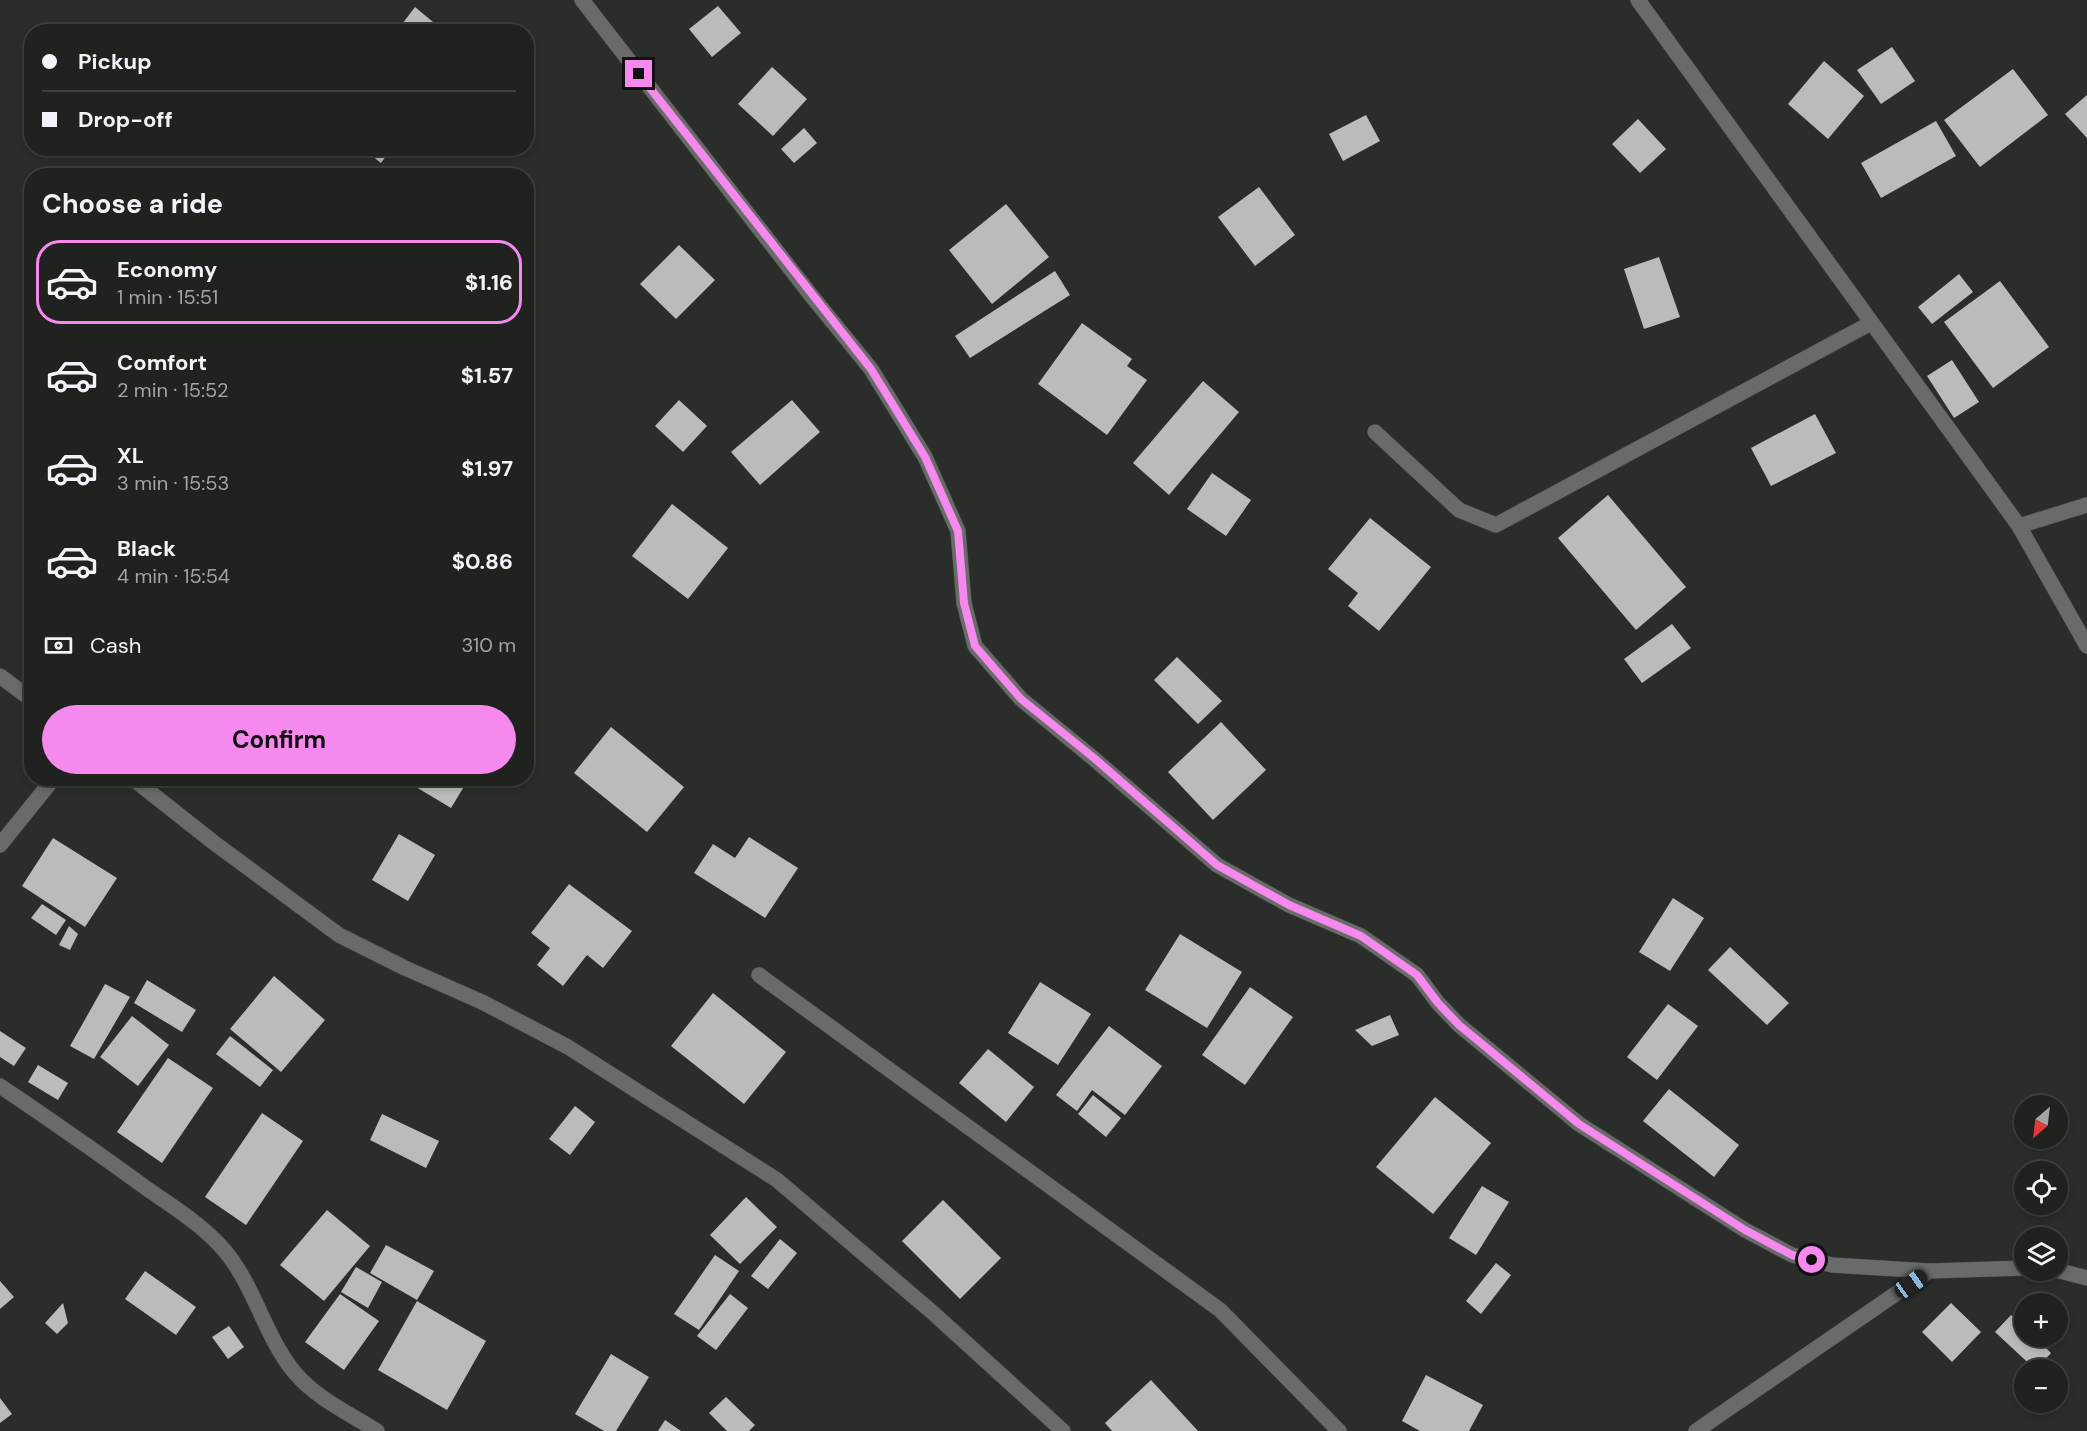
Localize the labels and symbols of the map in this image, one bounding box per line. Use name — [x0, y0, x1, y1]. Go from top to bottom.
route end — [625, 60, 652, 87]
north arrow — [2014, 1095, 2068, 1149]
route start — [1798, 1246, 1825, 1273]
car — [1891, 1266, 1931, 1302]

